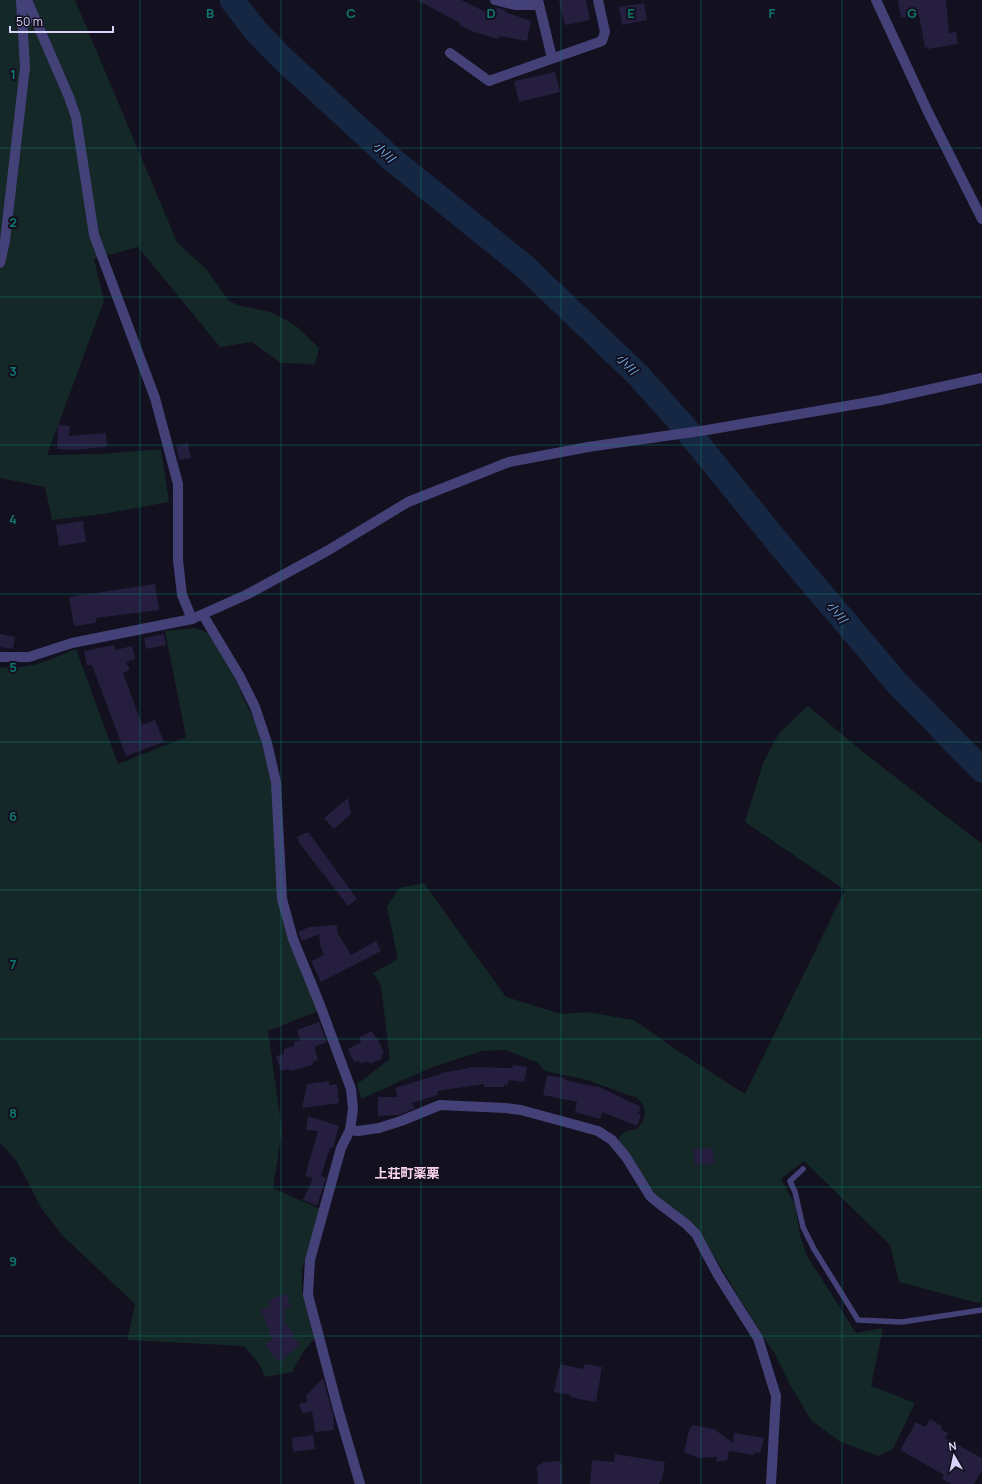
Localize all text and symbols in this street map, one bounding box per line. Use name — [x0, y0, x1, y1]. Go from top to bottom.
text: B — [206, 4, 214, 22]
text: C — [346, 4, 356, 22]
text: D — [486, 4, 496, 22]
text: E — [627, 4, 635, 22]
text: F — [769, 4, 776, 22]
text: G — [907, 4, 917, 22]
scale bar — [10, 8, 113, 34]
text: 50 m — [16, 13, 43, 30]
text: 1 — [10, 65, 16, 83]
water label: 小川 — [369, 138, 400, 168]
text: 2 — [9, 213, 17, 231]
water label: 小川 — [612, 349, 643, 380]
text: 3 — [9, 362, 17, 380]
text: 4 — [9, 510, 17, 528]
water label: 小川 — [823, 597, 853, 628]
text: 5 — [9, 658, 17, 676]
text: 6 — [9, 807, 17, 825]
text: 7 — [10, 955, 17, 973]
text: 8 — [9, 1104, 17, 1122]
district label: 上荘町薬栗 — [374, 1164, 440, 1182]
text: 9 — [9, 1252, 17, 1270]
north arrow — [934, 1436, 974, 1476]
text: N — [947, 1438, 958, 1454]

